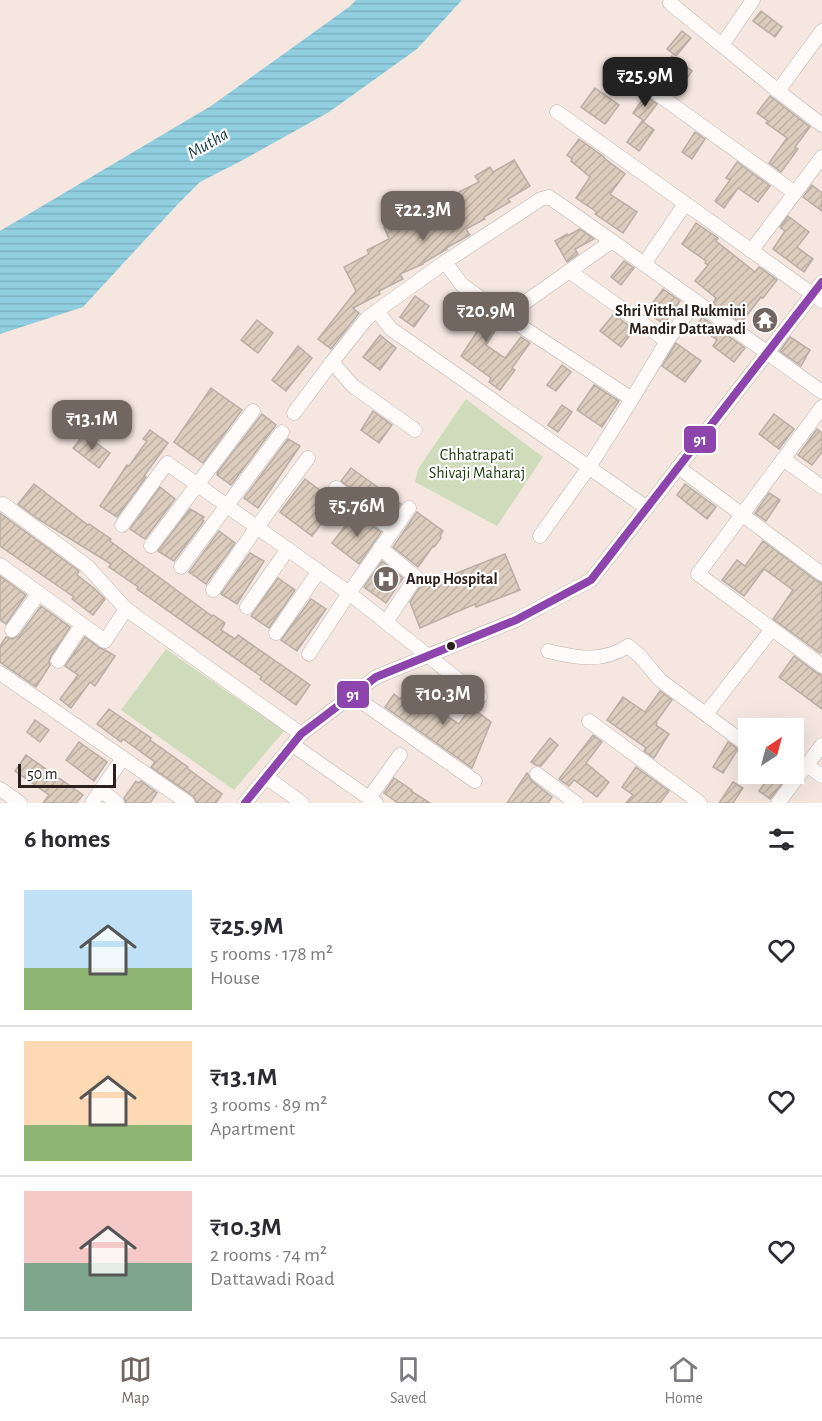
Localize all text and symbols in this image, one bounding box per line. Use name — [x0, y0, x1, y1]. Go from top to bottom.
pin: ₹25.9M — [596, 57, 694, 108]
text: ₹25.9M — [617, 66, 673, 86]
water label: Mutha — [184, 125, 232, 163]
pin: ₹22.3M — [374, 191, 472, 242]
text: ₹22.3M — [395, 200, 451, 220]
pin: ₹20.9M — [437, 292, 535, 343]
text: ₹20.9M — [457, 301, 515, 321]
place label: Shri Vitthal Rukmini Mandir Dattawadi — [615, 303, 746, 337]
temple icon: Shri Vitthal Rukmini Mandir Dattawadi — [750, 305, 780, 335]
pin: ₹13.1M — [43, 400, 141, 451]
text: ₹13.1M — [66, 409, 118, 429]
line badge: 91 — [683, 425, 717, 454]
text: 91 — [693, 432, 707, 448]
park label: Chhatrapati Shivaji Maharaj — [429, 447, 525, 482]
pin: ₹5.76M — [308, 487, 406, 538]
text: ₹5.76M — [329, 496, 385, 516]
hospital icon: Anup Hospital — [371, 564, 401, 594]
place label: Anup Hospital — [406, 571, 498, 587]
unlabelled marker — [445, 640, 457, 652]
pin: ₹10.3M — [394, 675, 492, 726]
line badge: 91 — [336, 680, 370, 709]
text: ₹10.3M — [415, 684, 471, 704]
text: 91 — [346, 687, 360, 703]
north arrow — [738, 718, 804, 784]
map controls — [738, 718, 804, 784]
scale bar — [18, 761, 116, 788]
text: 50 m — [27, 766, 58, 782]
icon: filters — [765, 823, 798, 856]
text: 6 homes — [24, 826, 110, 852]
text: ₹25.9M — [210, 913, 284, 939]
icon: home — [72, 914, 144, 986]
icon: heart — [765, 934, 798, 967]
text: 5 rooms · 178 m² — [210, 944, 333, 964]
text: House — [210, 968, 260, 988]
text: ₹13.1M — [210, 1064, 278, 1090]
icon: home — [72, 1065, 144, 1137]
icon: heart — [765, 1085, 798, 1118]
text: 3 rooms · 89 m² — [210, 1095, 327, 1115]
text: Apartment — [210, 1119, 295, 1139]
text: ₹10.3M — [210, 1214, 282, 1240]
icon: home — [72, 1215, 144, 1287]
icon: heart — [765, 1235, 798, 1268]
text: 2 rooms · 74 m² — [210, 1245, 327, 1265]
text: Dattawadi Road — [210, 1269, 335, 1289]
tab: Map — [119, 1353, 152, 1408]
tab: Saved — [390, 1353, 427, 1408]
tab: Home — [665, 1353, 703, 1408]

